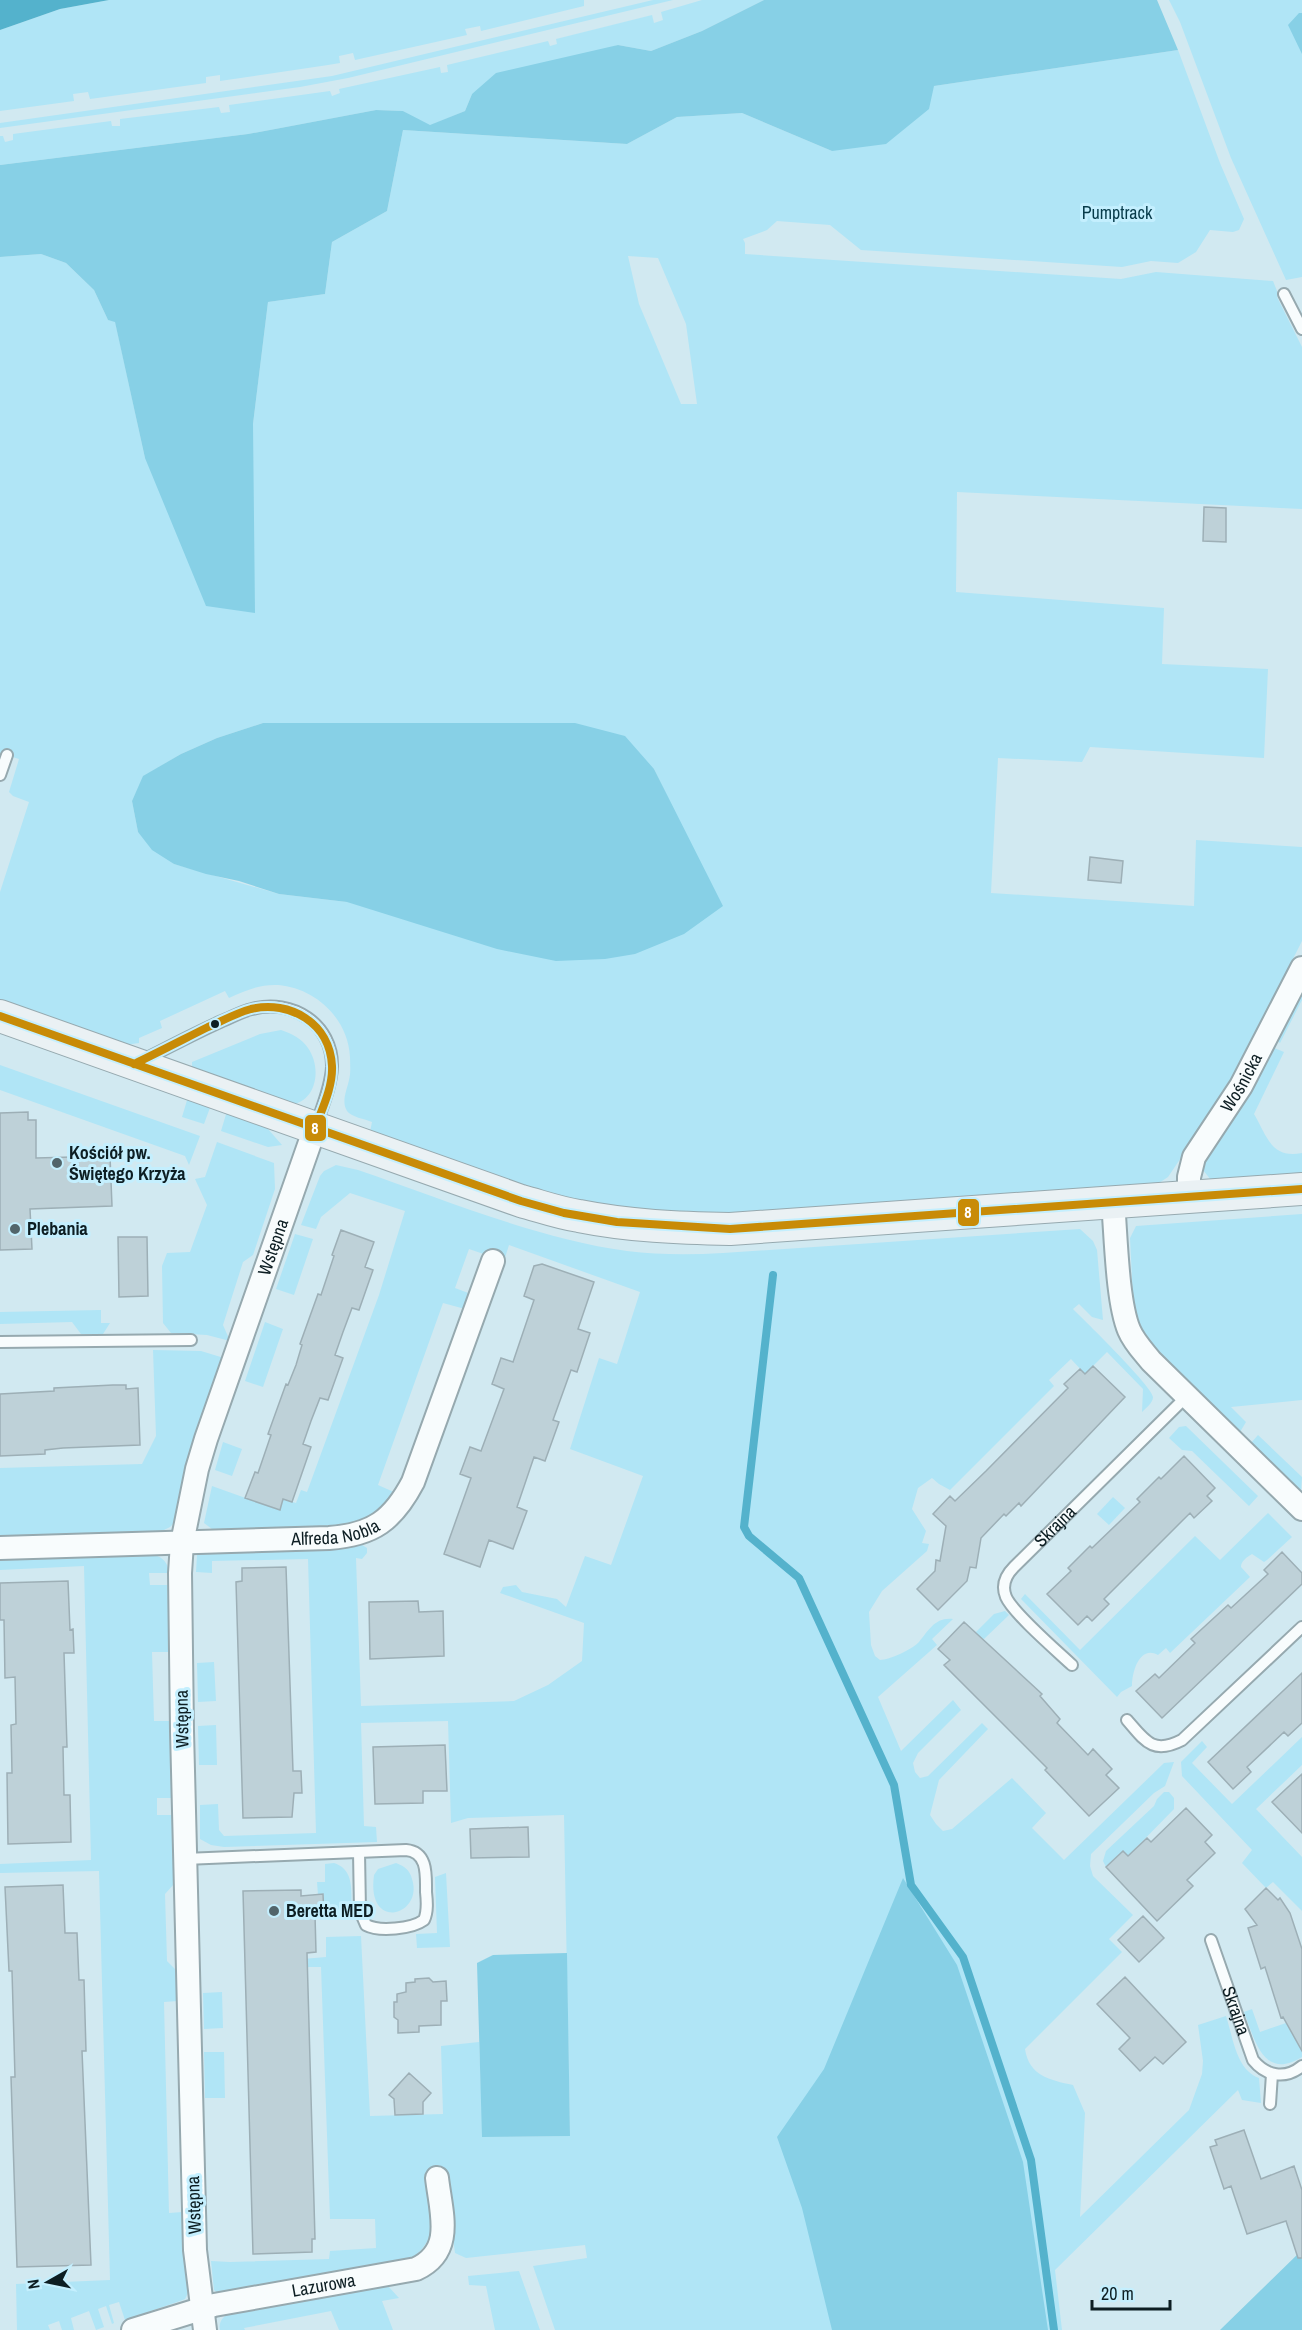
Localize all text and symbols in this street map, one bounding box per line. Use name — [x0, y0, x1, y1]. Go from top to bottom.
park label: Pumptrack — [1082, 200, 1153, 225]
unlabelled marker — [209, 1018, 221, 1030]
street label: Wośnicka — [1214, 1048, 1268, 1117]
line badge: 8 — [304, 1114, 327, 1142]
text: 8 — [311, 1117, 319, 1139]
place label: Kościół pw. Świętego Krzyża — [69, 1140, 186, 1186]
marker: Kościół pw. Świętego Krzyża — [50, 1156, 64, 1170]
line badge: 8 — [957, 1198, 980, 1227]
text: 8 — [964, 1201, 972, 1223]
street label: Wstępna — [251, 1215, 294, 1279]
place label: Plebania — [27, 1216, 89, 1241]
marker: Plebania — [8, 1222, 22, 1236]
street label: Skrajna — [1028, 1500, 1081, 1553]
street label: Alfreda Nobla — [290, 1513, 384, 1551]
street label: Wstępna — [168, 1690, 195, 1748]
place label: Beretta MED — [286, 1898, 374, 1923]
marker: Beretta MED — [267, 1904, 281, 1918]
street label: Skrajna — [1216, 1983, 1256, 2038]
street label: Wstępna — [180, 2175, 207, 2235]
north arrow — [18, 2252, 78, 2312]
street label: Lazurowa — [290, 2267, 357, 2303]
scale bar — [1092, 2273, 1170, 2311]
text: N — [22, 2278, 45, 2291]
text: 20 m — [1101, 2281, 1134, 2306]

